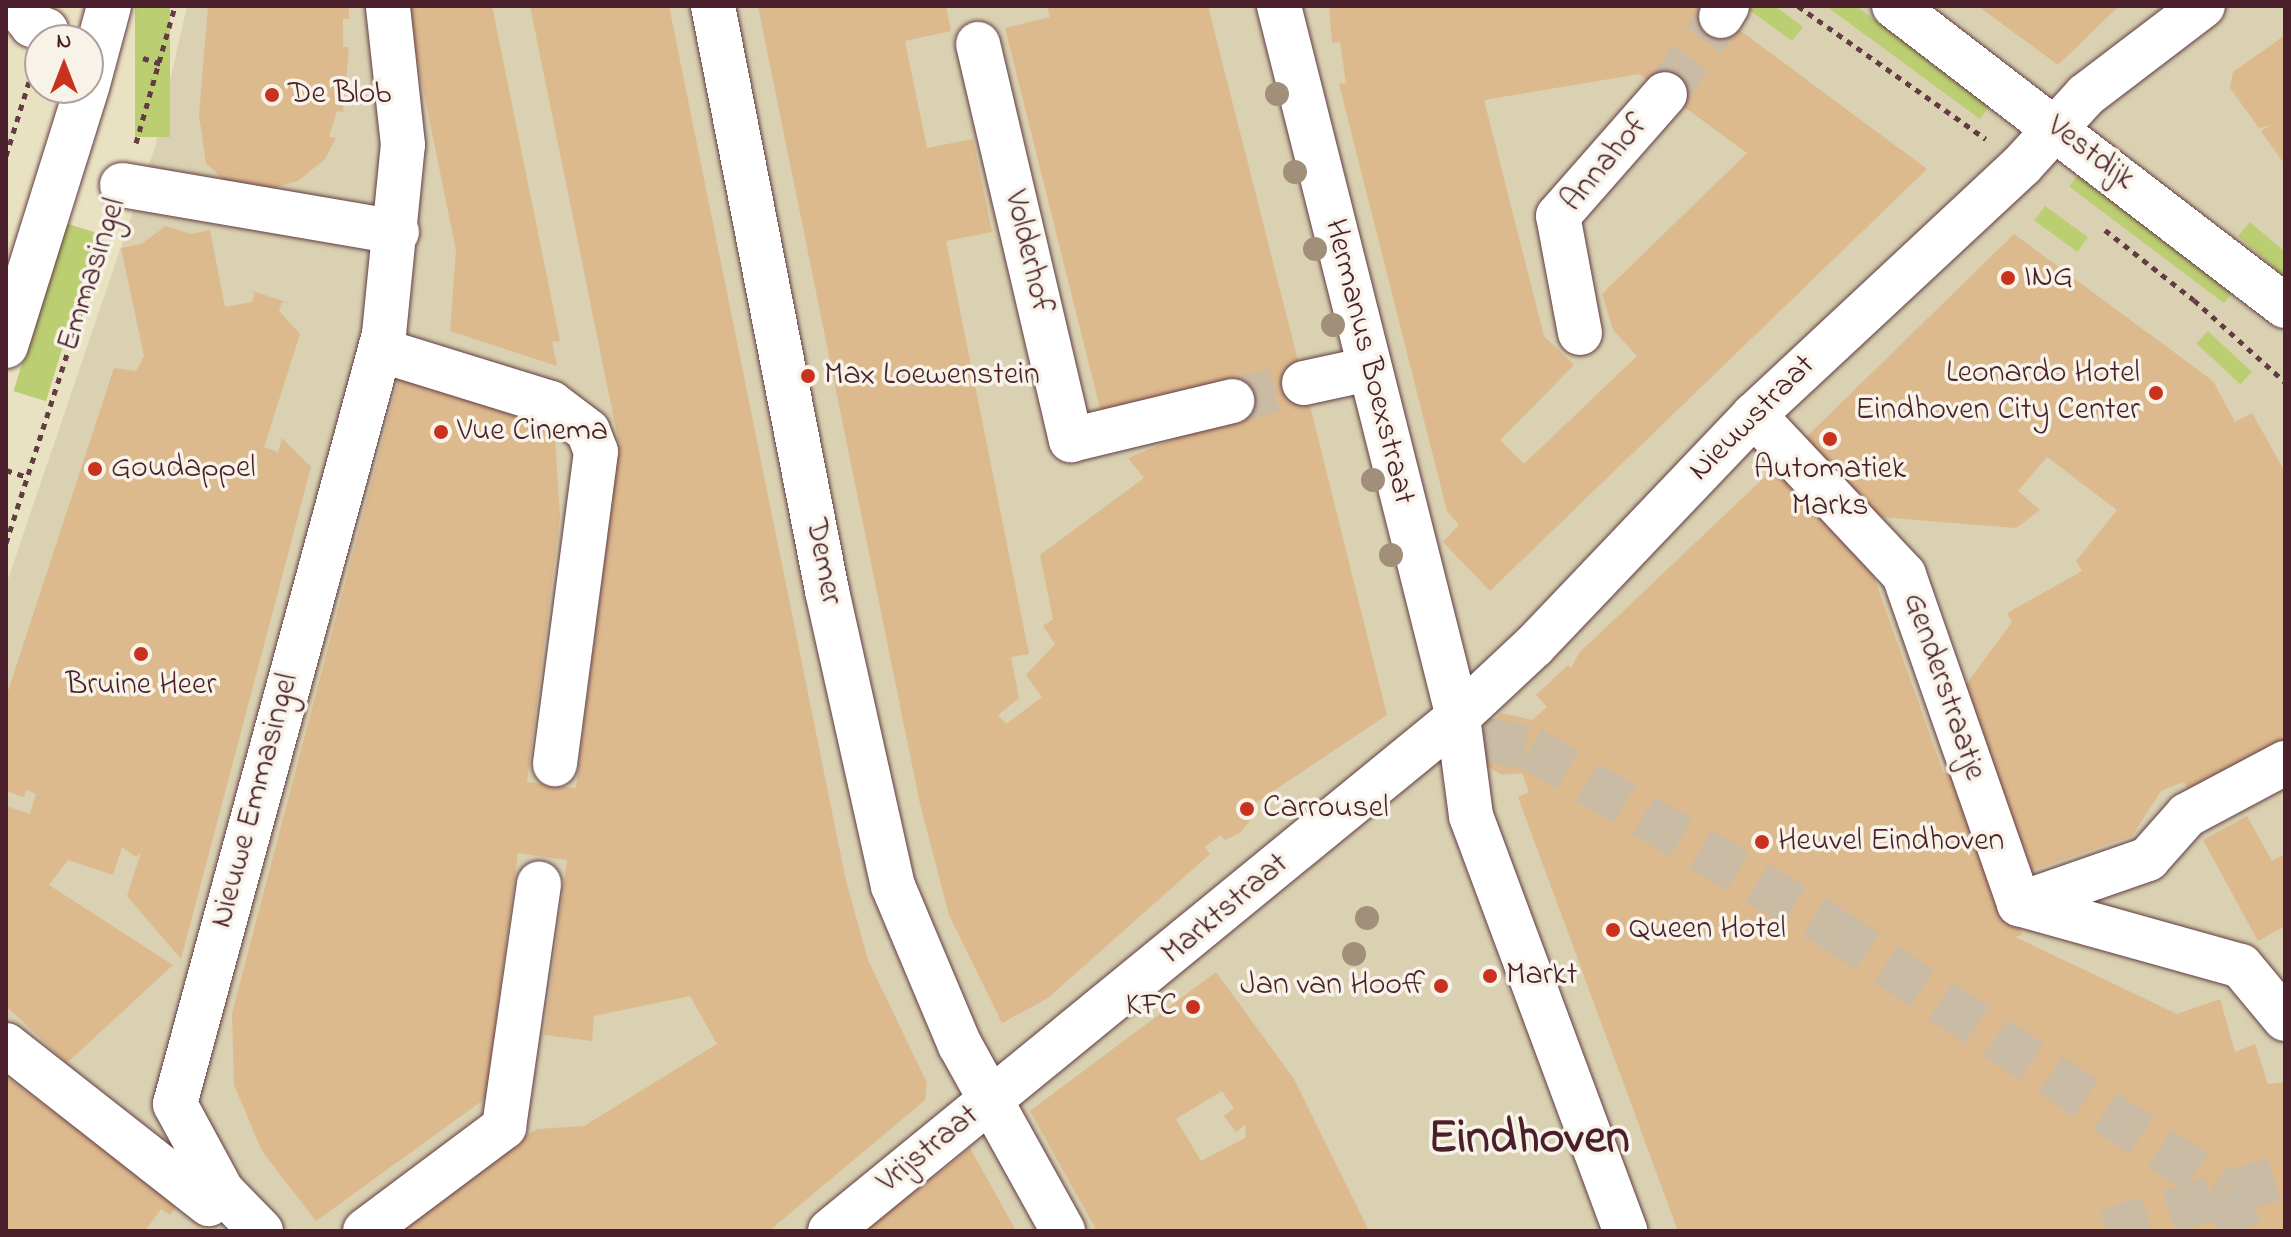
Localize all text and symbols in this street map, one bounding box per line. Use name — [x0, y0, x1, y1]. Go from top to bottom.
north arrow — [24, 24, 104, 104]
text: N — [57, 26, 71, 58]
place label: De Blob — [288, 76, 391, 114]
marker: De Blob — [263, 86, 281, 104]
street label: Annahof — [1554, 108, 1658, 220]
street label: Vestdijk — [2038, 108, 2142, 200]
street label: Volderhof — [994, 187, 1060, 317]
street label: Emmasingel — [50, 194, 136, 356]
street label: Hermanus Boexstraat — [1314, 216, 1422, 508]
place label: ING — [2024, 259, 2073, 297]
marker: ING — [1999, 269, 2017, 287]
street label: Nieuwstraat — [1682, 348, 1824, 490]
place label: Leonardo Hotel Eindhoven City Center — [1855, 356, 2140, 431]
place label: Max Loewenstein — [824, 357, 1040, 395]
marker: Max Loewenstein — [799, 367, 817, 385]
marker: Leonardo Hotel Eindhoven City Center — [2147, 384, 2165, 402]
place label: Vue Cinema — [457, 413, 608, 451]
marker: Vue Cinema — [432, 423, 450, 441]
marker: Automatiek Marks — [1821, 430, 1839, 448]
place label: Goudappel — [111, 450, 256, 488]
place label: Automatiek Marks — [1754, 452, 1906, 527]
marker: Goudappel — [86, 460, 104, 478]
street label: Demer — [795, 516, 849, 608]
street label: Genderstraatje — [1893, 588, 1993, 786]
marker: Bruine Heer — [132, 645, 150, 663]
place label: Bruine Heer — [66, 667, 216, 705]
street label: Nieuwe Emmasingel — [204, 670, 308, 932]
place label: Carrousel — [1263, 790, 1389, 828]
marker: Carrousel — [1238, 800, 1256, 818]
place label: Heuvel Eindhoven — [1778, 823, 2004, 861]
marker: Heuvel Eindhoven — [1753, 833, 1771, 851]
street label: Marktstraat — [1155, 846, 1297, 974]
place label: Queen Hotel — [1629, 911, 1786, 949]
marker: Queen Hotel — [1604, 921, 1622, 939]
place label: Markt — [1506, 957, 1577, 995]
place label: Jan van Hooff — [1240, 967, 1425, 1005]
marker: Markt — [1481, 967, 1499, 985]
marker: Jan van Hooff — [1432, 977, 1450, 995]
place label: KFC — [1126, 988, 1177, 1026]
marker: KFC — [1184, 998, 1202, 1016]
street label: Vrijstraat — [871, 1098, 987, 1202]
district label: Eindhoven — [1428, 1111, 1630, 1169]

